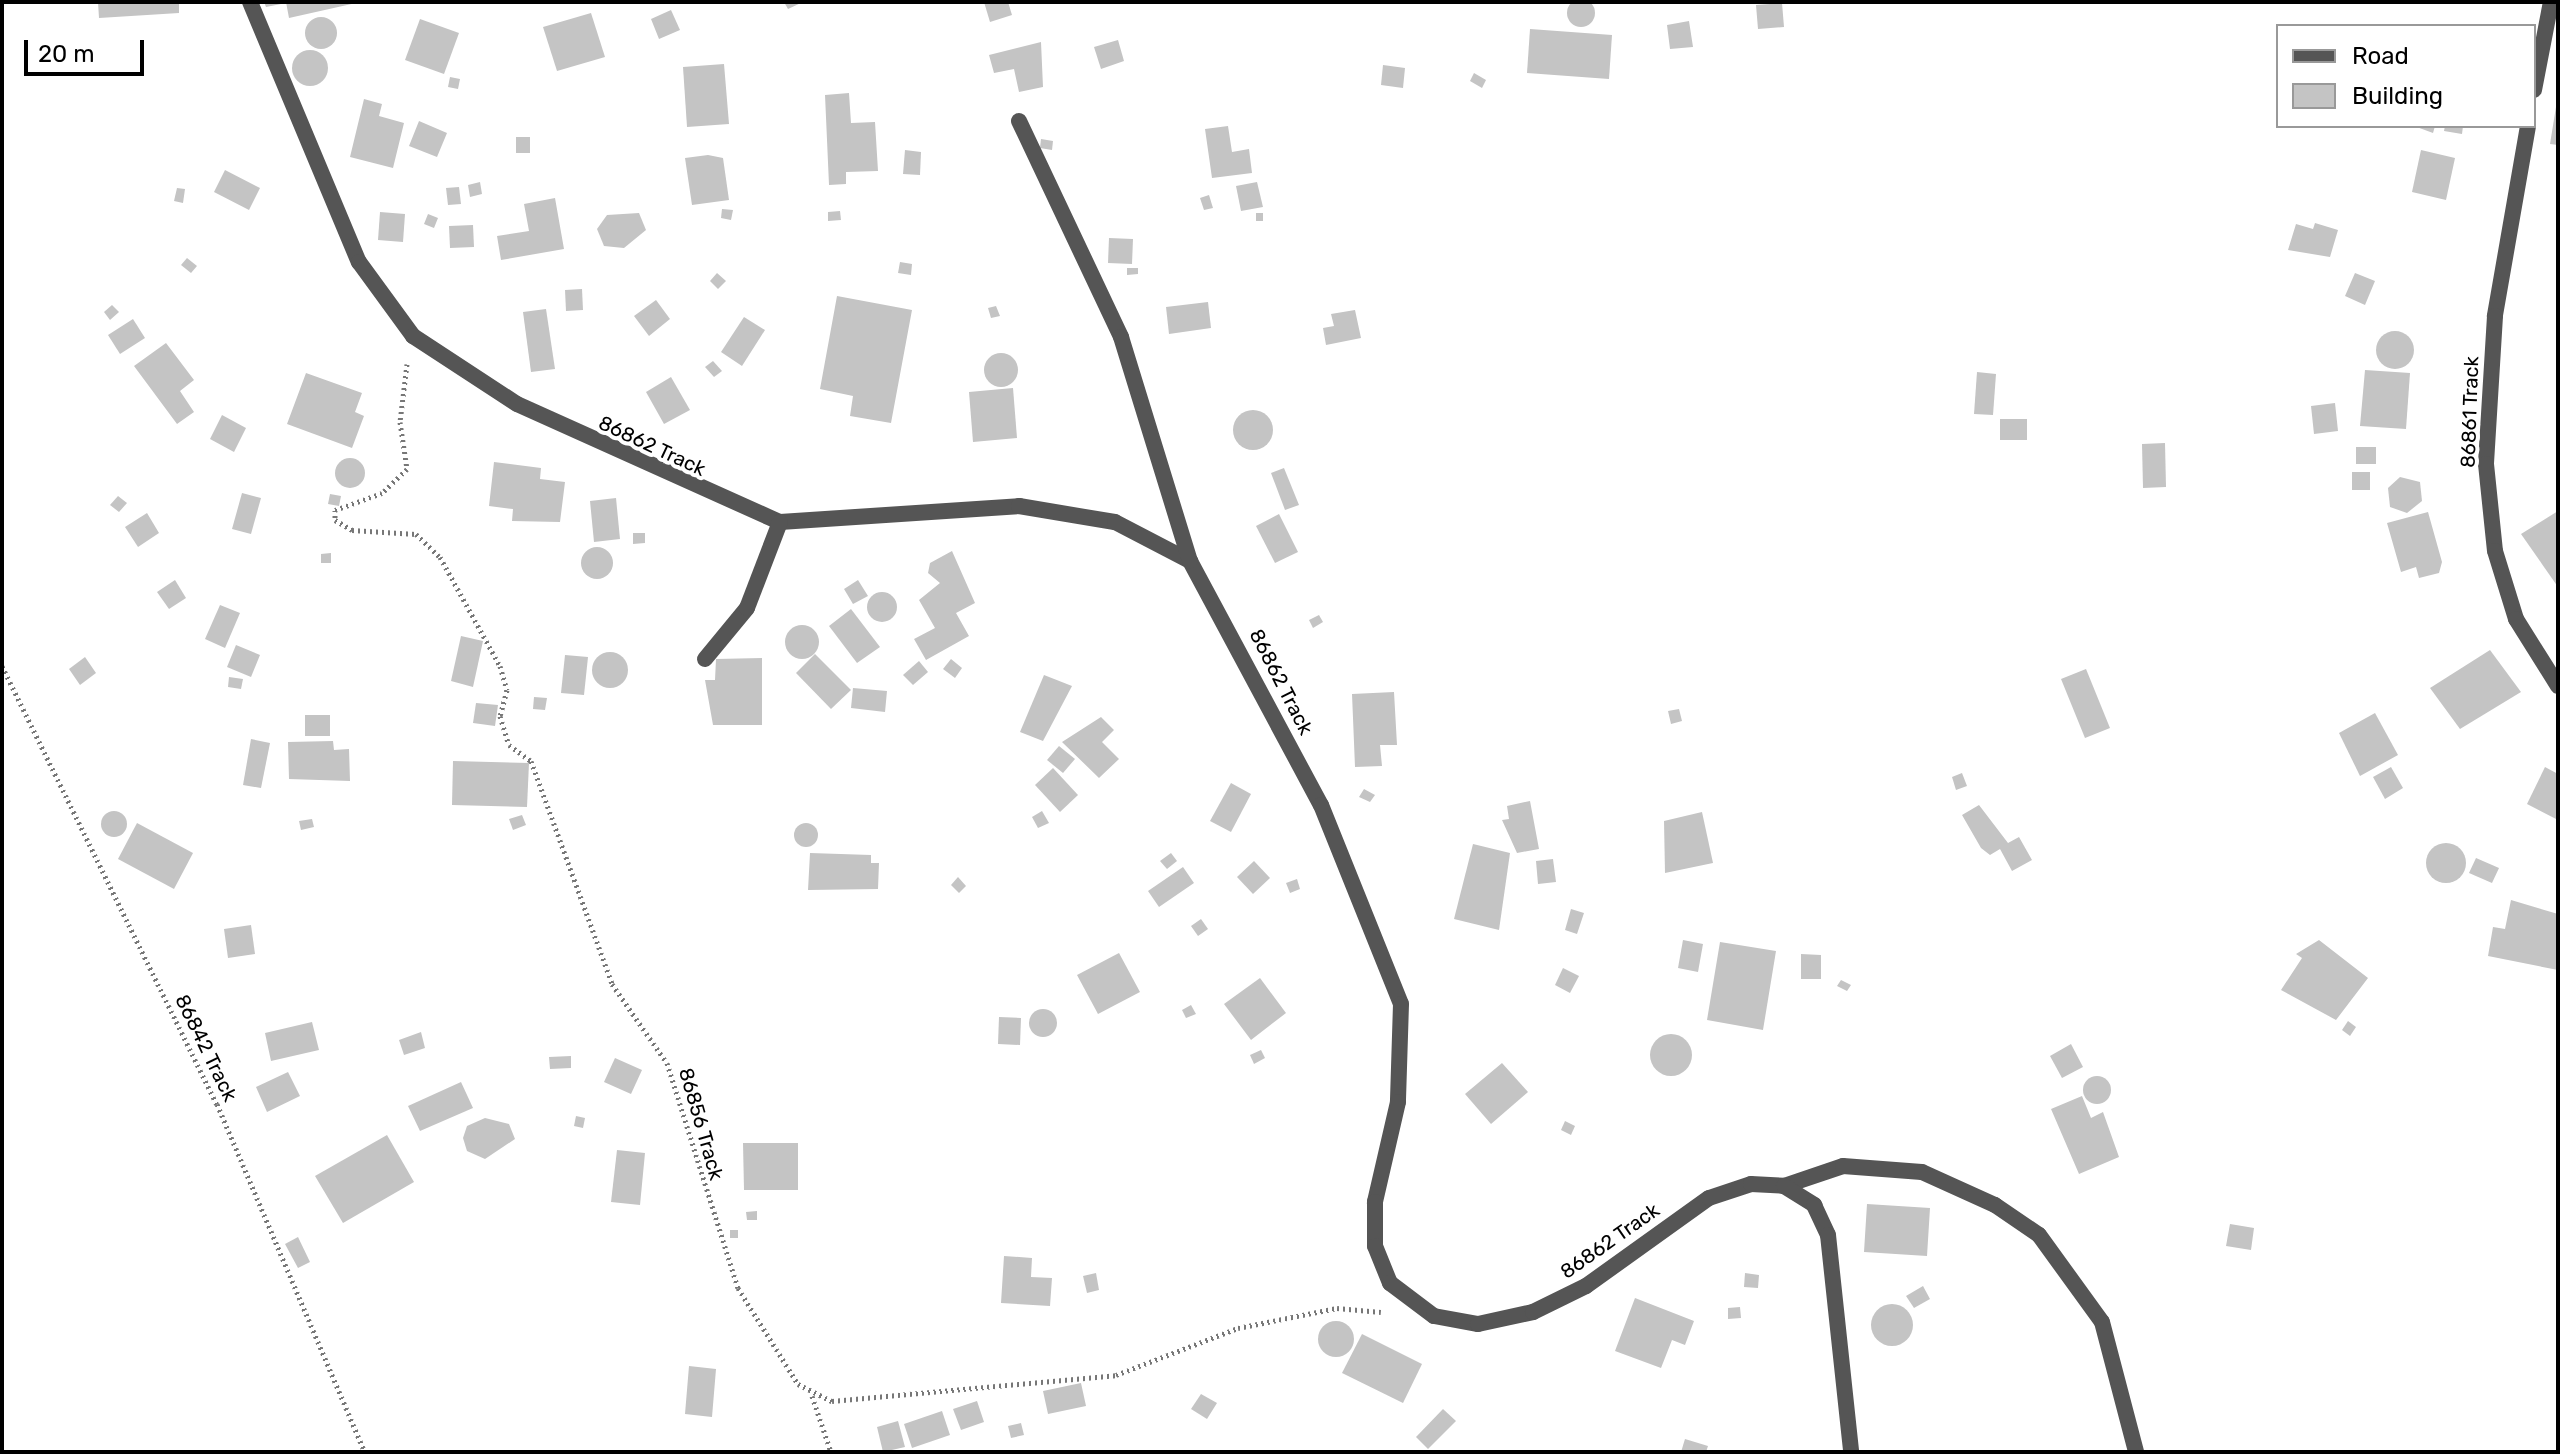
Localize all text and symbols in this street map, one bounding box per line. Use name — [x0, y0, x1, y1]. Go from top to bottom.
scale bar — [28, 24, 148, 74]
legend — [2276, 24, 2536, 128]
text: 20 m — [38, 40, 95, 68]
text: Road — [2352, 42, 2409, 70]
text: Building — [2352, 82, 2443, 110]
street label: 86861 Track — [2456, 355, 2484, 469]
street label: 86862 Track — [594, 411, 710, 481]
street label: 86862 Track — [1244, 625, 1318, 739]
street label: 86842 Track — [170, 990, 242, 1106]
street label: 86856 Track — [673, 1065, 729, 1183]
street label: 86862 Track — [1556, 1198, 1664, 1284]

